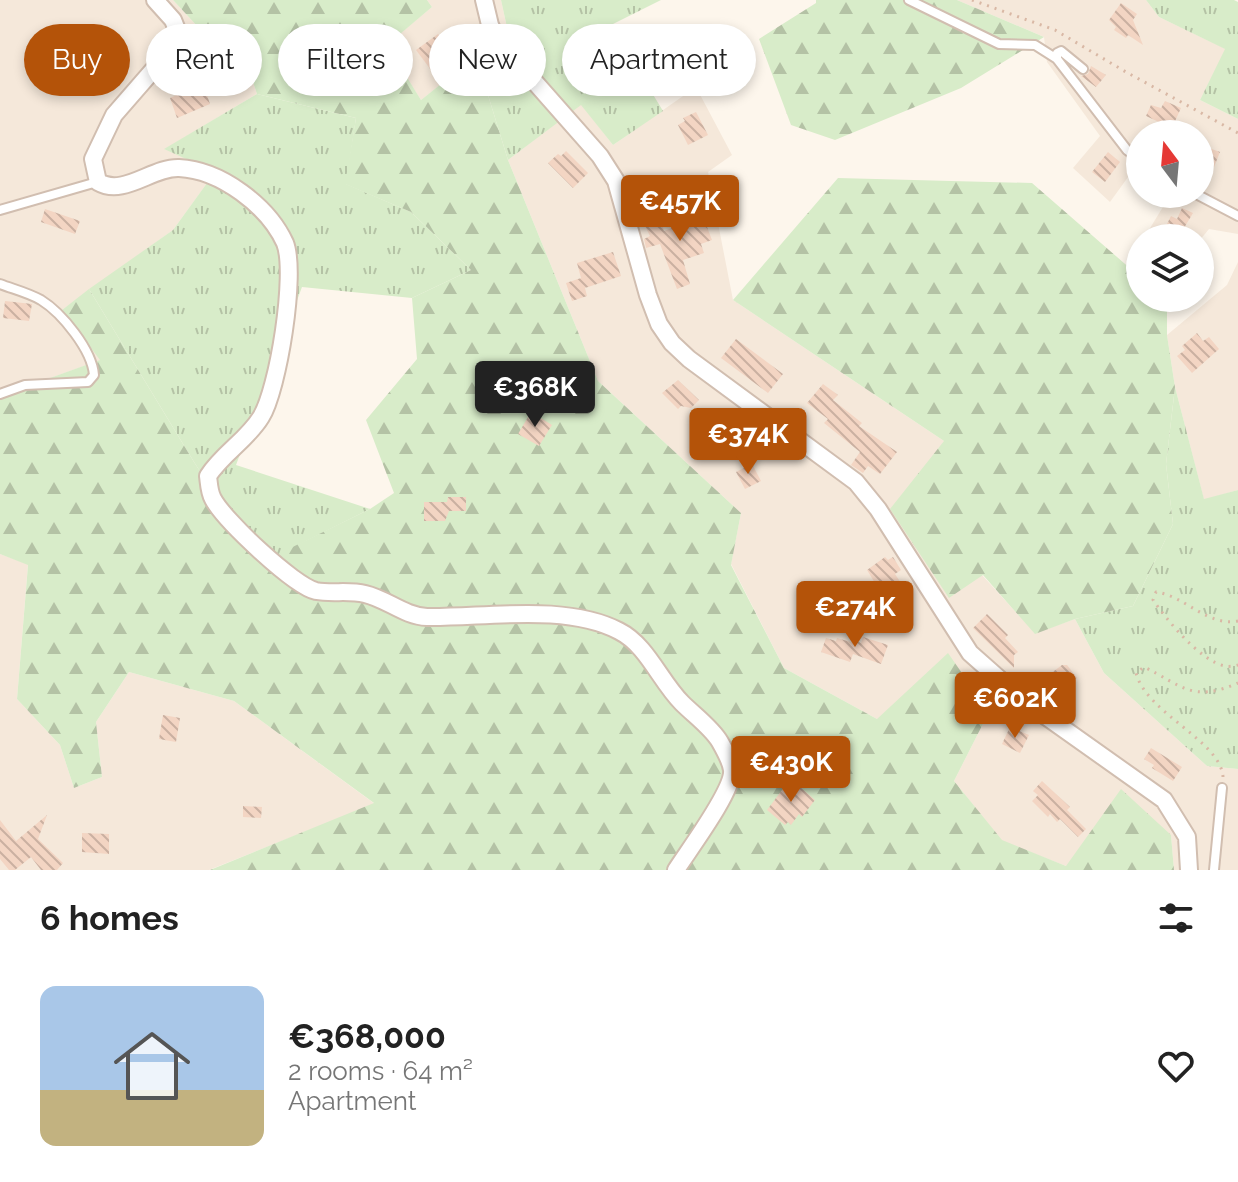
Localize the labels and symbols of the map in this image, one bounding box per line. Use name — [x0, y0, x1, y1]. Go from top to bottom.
north arrow — [1126, 120, 1214, 208]
pin: €457K — [624, 175, 736, 243]
pin: €368K — [479, 361, 591, 429]
pin: €374K — [692, 408, 804, 476]
pin: €274K — [799, 581, 911, 649]
pin: €602K — [959, 672, 1071, 740]
pin: €430K — [735, 736, 847, 804]

